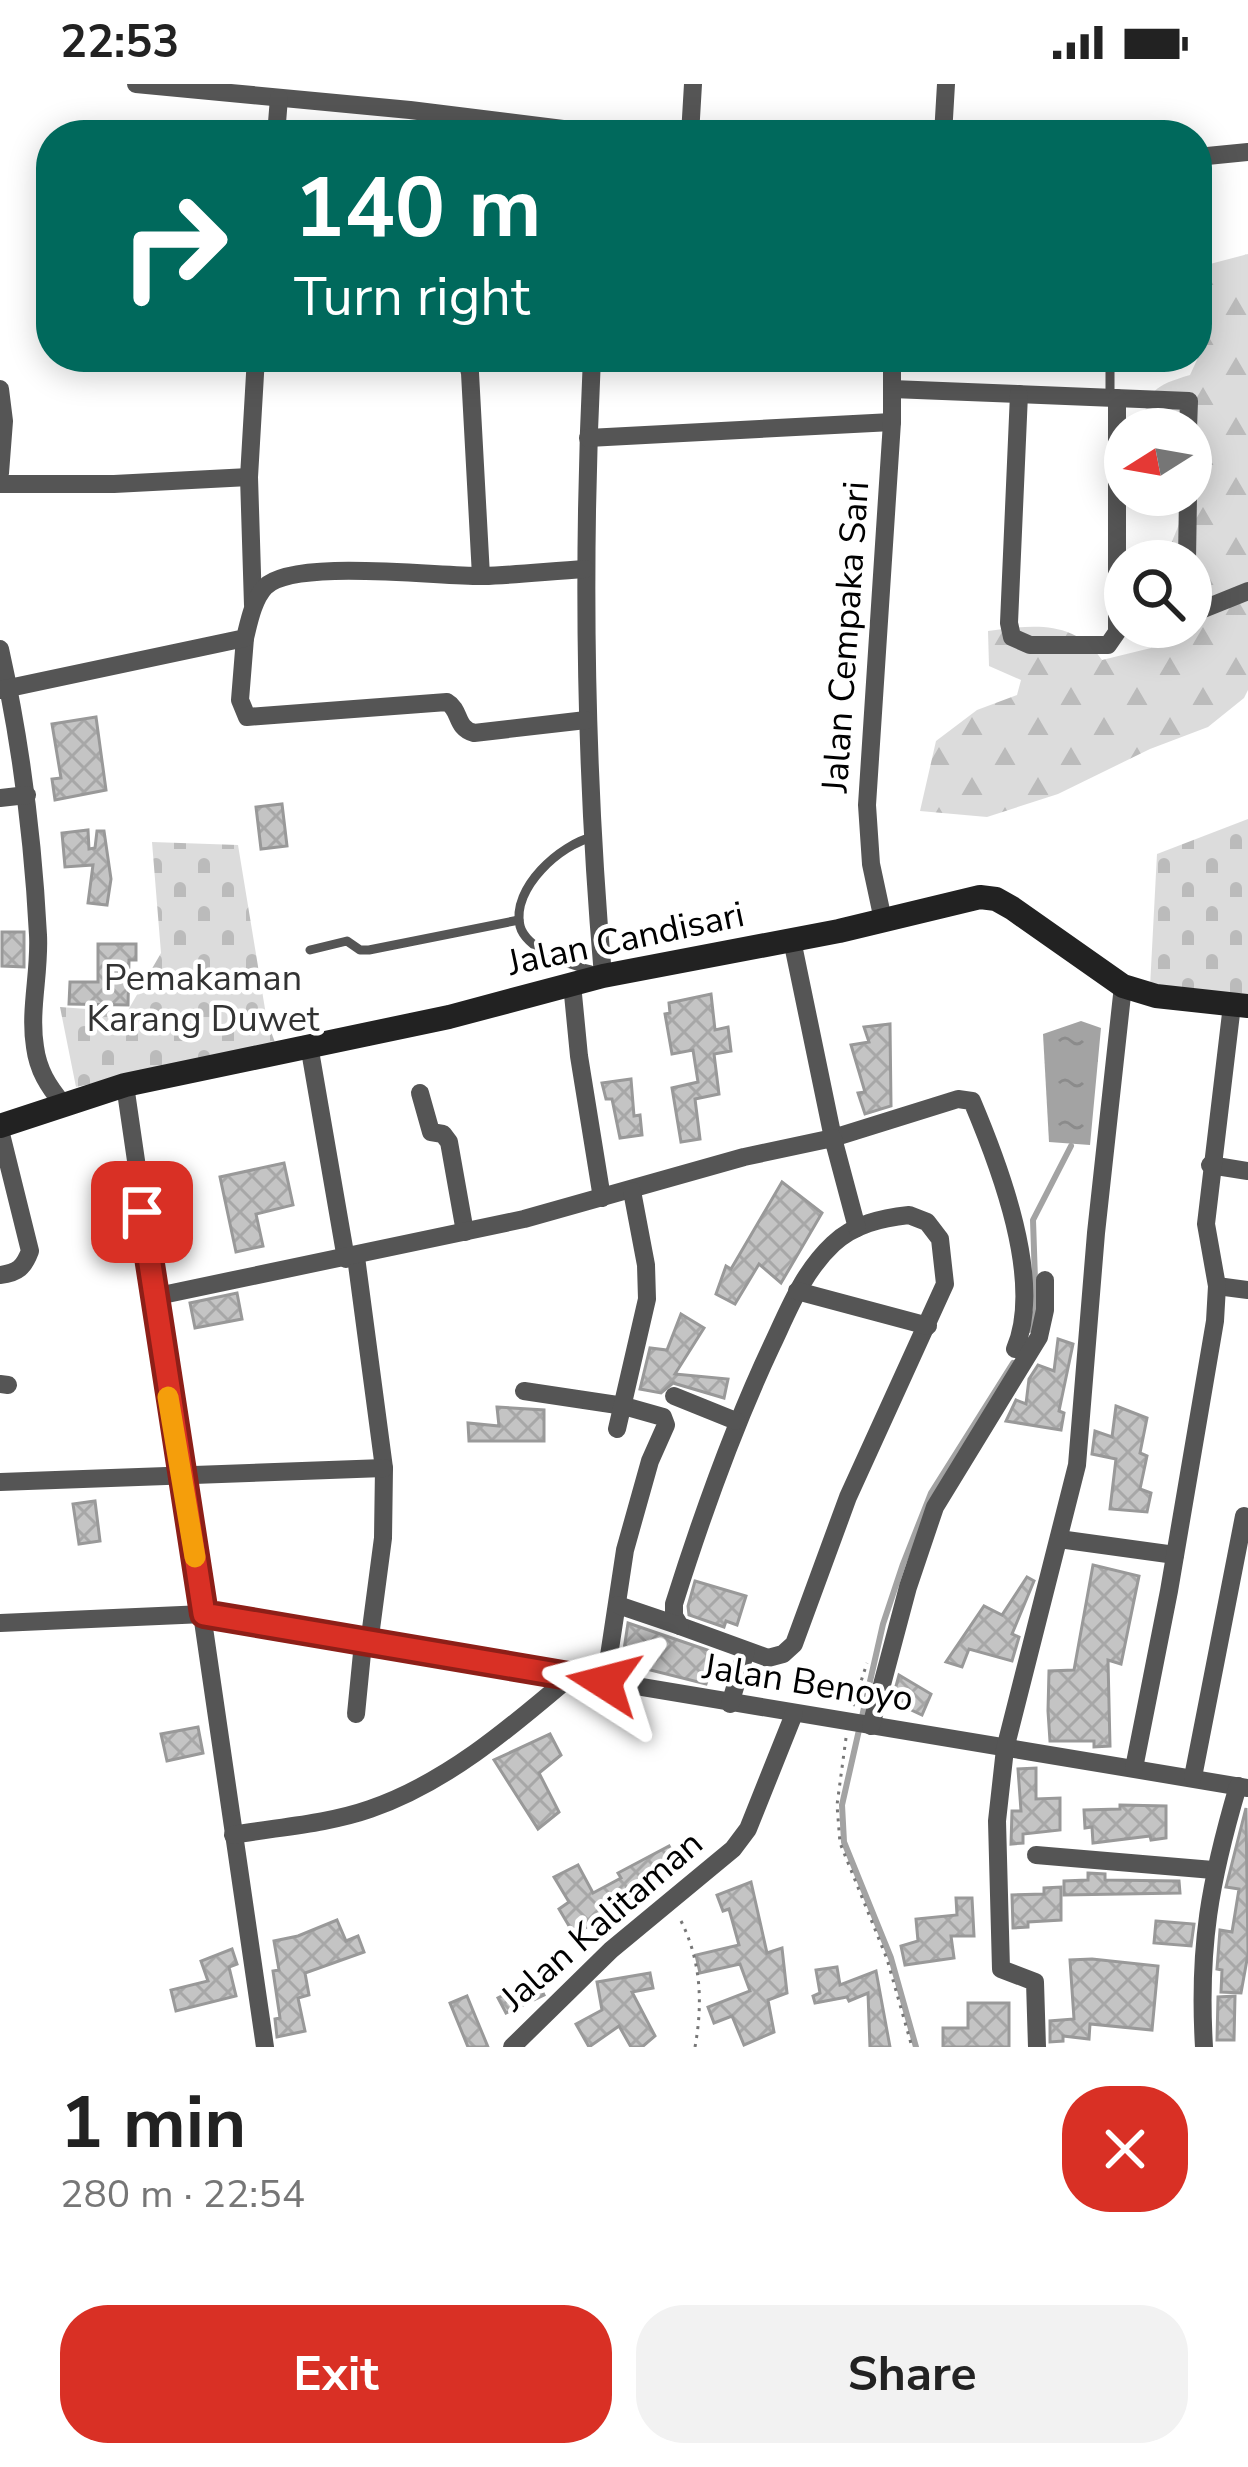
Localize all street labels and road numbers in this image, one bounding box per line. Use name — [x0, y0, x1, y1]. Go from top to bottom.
street label: Jalan Cempaka Sari — [811, 480, 881, 795]
street label: Jalan Candisari — [502, 890, 749, 988]
street label: Jalan Benoyo — [698, 1642, 917, 1724]
street label: Jalan Kalitaman — [490, 1820, 713, 2023]

